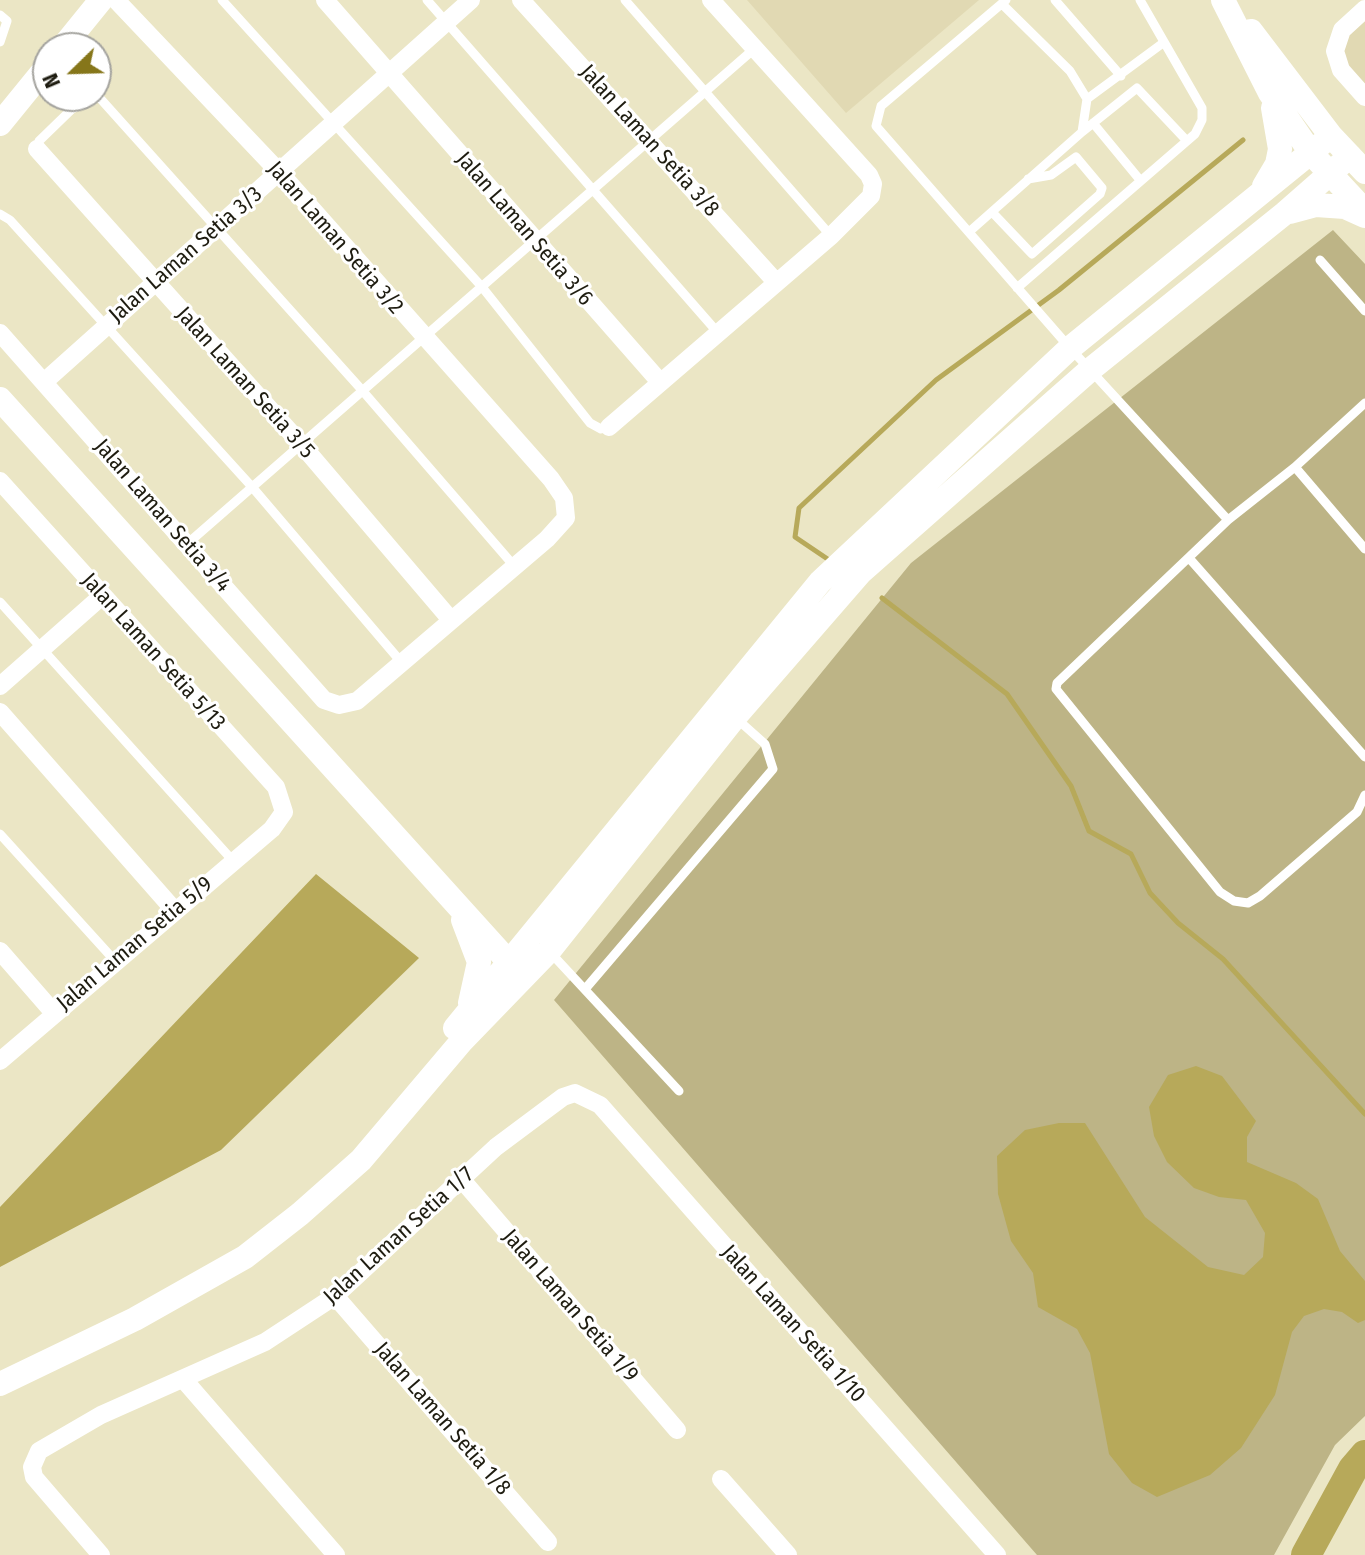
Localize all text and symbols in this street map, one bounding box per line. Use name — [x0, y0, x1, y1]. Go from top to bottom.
north arrow — [32, 32, 112, 112]
street label: Jalan Laman Setia 3/8 — [574, 60, 724, 222]
text: N — [36, 69, 66, 92]
street label: Jalan Laman Setia 3/6 — [450, 147, 598, 311]
street label: Jalan Laman Setia 3/2 — [261, 156, 409, 320]
street label: Jalan Laman Setia 3/3 — [104, 181, 268, 329]
street label: Jalan Laman Setia 3/5 — [170, 302, 320, 464]
street label: Jalan Laman Setia 3/4 — [88, 434, 236, 598]
street label: Jalan Laman Setia 5/13 — [76, 568, 230, 736]
street label: Jalan Laman Setia 5/9 — [52, 871, 218, 1017]
street label: Jalan Laman Setia 1/7 — [318, 1162, 480, 1310]
street label: Jalan Laman Setia 1/9 — [496, 1224, 644, 1388]
street label: Jalan Laman Setia 1/10 — [715, 1240, 871, 1408]
street label: Jalan Laman Setia 1/8 — [368, 1337, 516, 1501]

